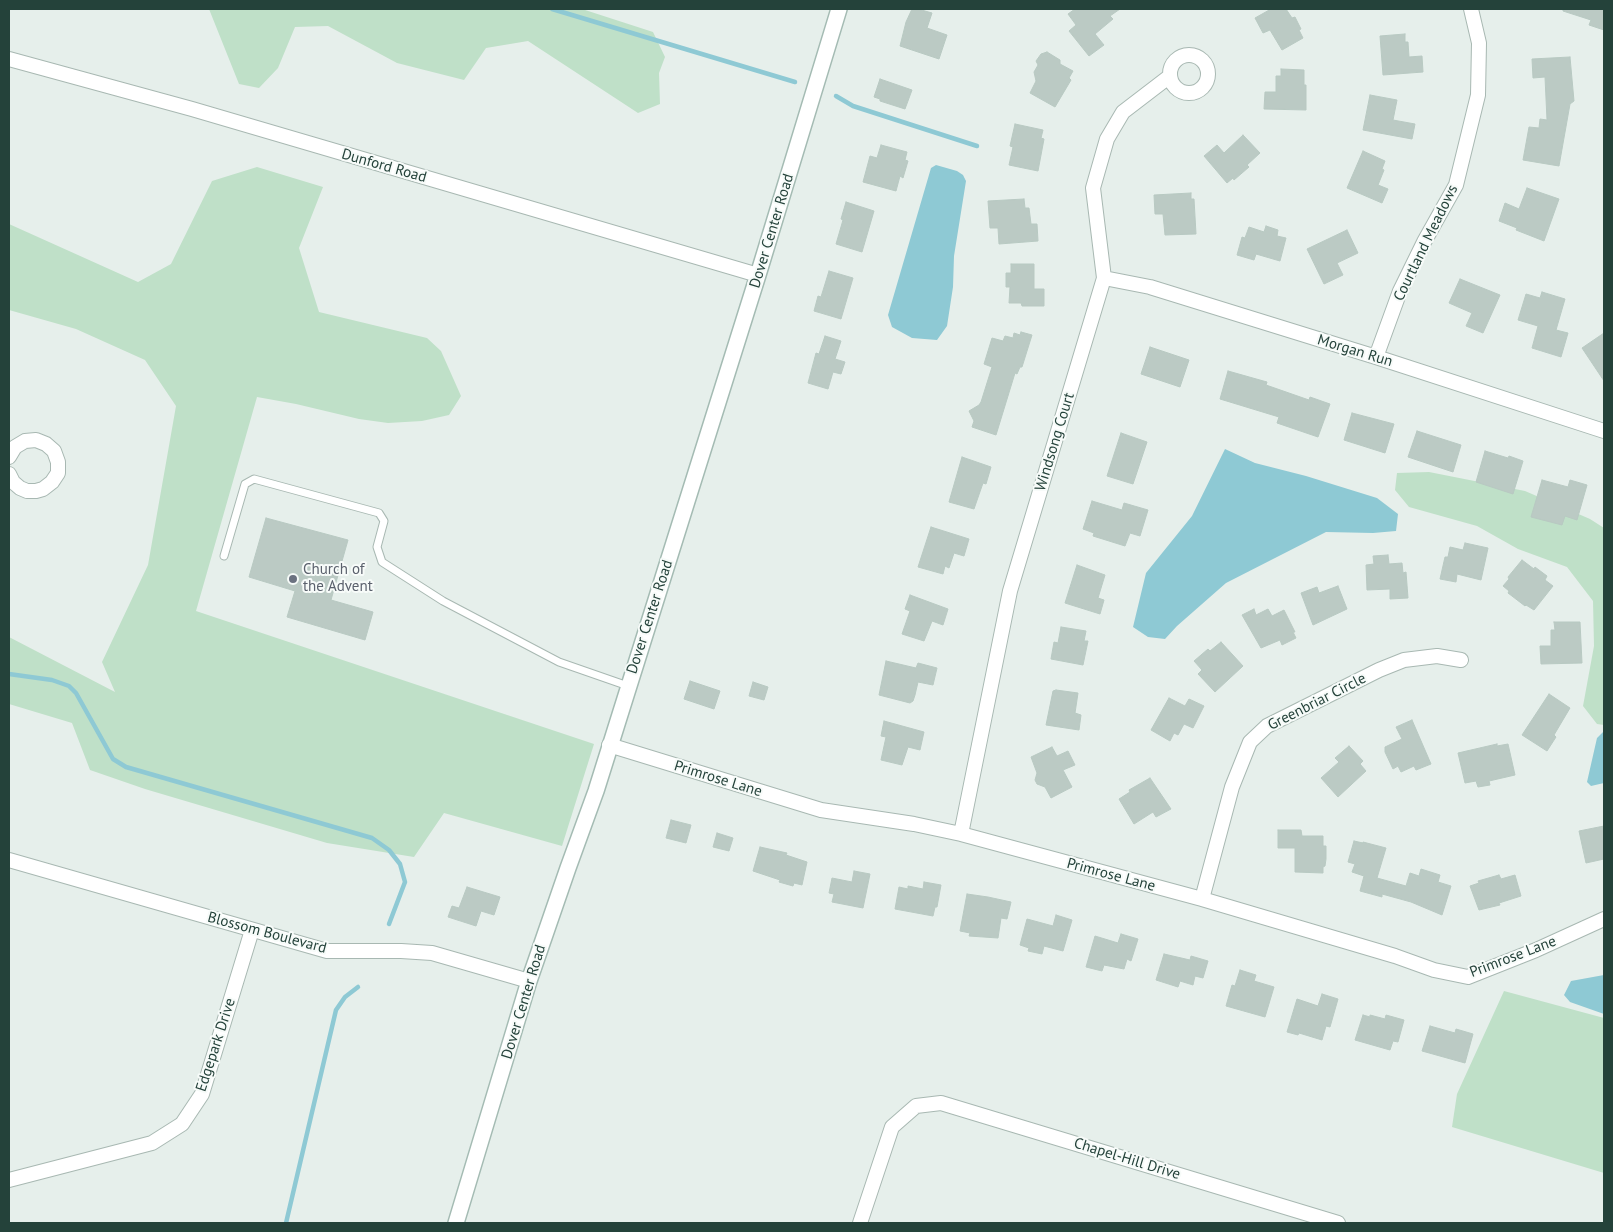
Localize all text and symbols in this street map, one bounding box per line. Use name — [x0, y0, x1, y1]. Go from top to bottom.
street label: Dunford Road — [339, 145, 429, 187]
street label: Dover Center Road — [746, 172, 798, 290]
street label: Courtland Meadows — [1390, 182, 1462, 304]
street label: Morgan Run — [1315, 331, 1395, 371]
street label: Windsong Court — [1031, 391, 1079, 493]
street label: Dover Center Road — [623, 558, 677, 676]
place label: Church of the Advent — [303, 561, 373, 596]
marker: Church of the Advent — [287, 573, 299, 585]
street label: Greenbriar Circle — [1265, 670, 1369, 734]
street label: Primrose Lane — [672, 757, 764, 801]
street label: Primrose Lane — [1065, 855, 1157, 895]
street label: Blossom Boulevard — [206, 908, 328, 958]
street label: Primrose Lane — [1467, 932, 1559, 982]
street label: Dover Center Road — [498, 943, 550, 1061]
street label: Edgepark Drive — [192, 996, 240, 1094]
street label: Chapel-Hill Drive — [1072, 1134, 1182, 1184]

